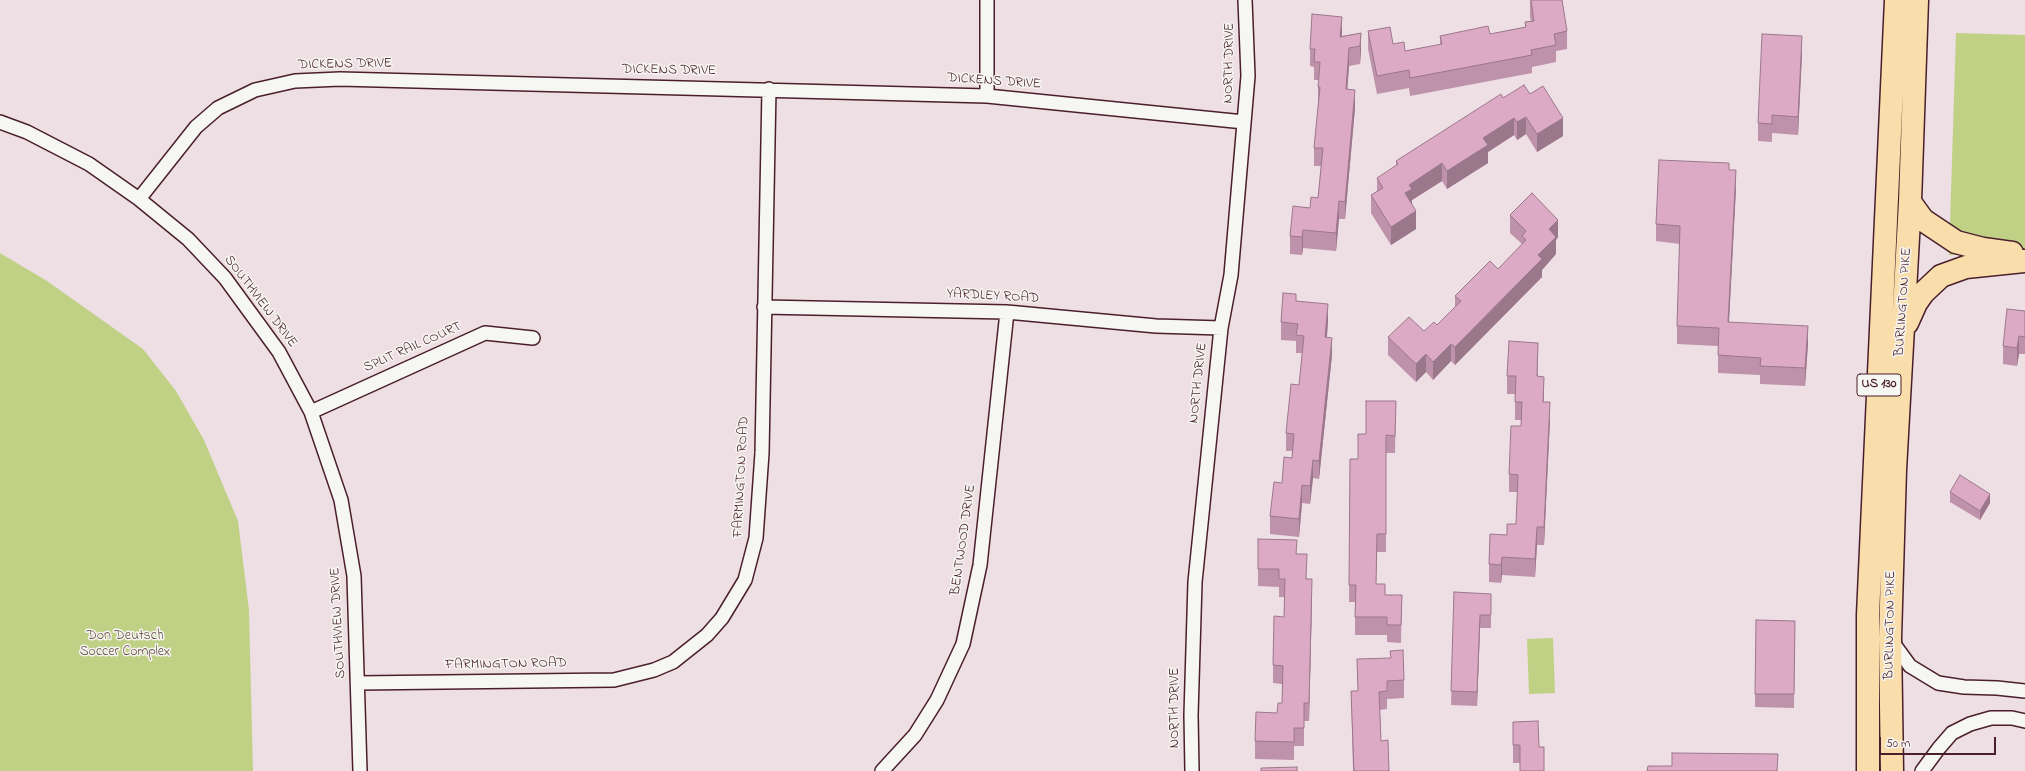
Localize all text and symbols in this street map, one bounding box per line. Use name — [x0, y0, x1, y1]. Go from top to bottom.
street label: NORTH DRIVE — [1221, 22, 1239, 104]
street label: DICKENS DRIVE — [298, 56, 392, 74]
street label: DICKENS DRIVE — [622, 62, 716, 80]
street label: DICKENS DRIVE — [947, 70, 1041, 94]
street label: BURLINGTON PIKE — [1892, 247, 1916, 357]
street label: SOUTHVIEW DRIVE — [220, 252, 300, 352]
street label: YARDLEY ROAD — [946, 286, 1040, 308]
street label: SPLIT RAIL COURT — [361, 319, 465, 377]
street label: NORTH DRIVE — [1186, 342, 1212, 424]
road number: US 130 — [1857, 374, 1901, 396]
street label: FARMINGTON ROAD — [730, 416, 754, 538]
street label: BENTWOOD DRIVE — [948, 483, 980, 597]
street label: SOUTHVIEW DRIVE — [328, 567, 350, 679]
street label: BURLINGTON PIKE — [1882, 571, 1900, 679]
park label: Don Deutsch Soccer Complex — [80, 629, 170, 662]
street label: FARMINGTON ROAD — [445, 656, 567, 674]
street label: NORTH DRIVE — [1168, 668, 1184, 748]
scale bar — [1881, 729, 1998, 755]
text: 50 m — [1886, 735, 1910, 753]

